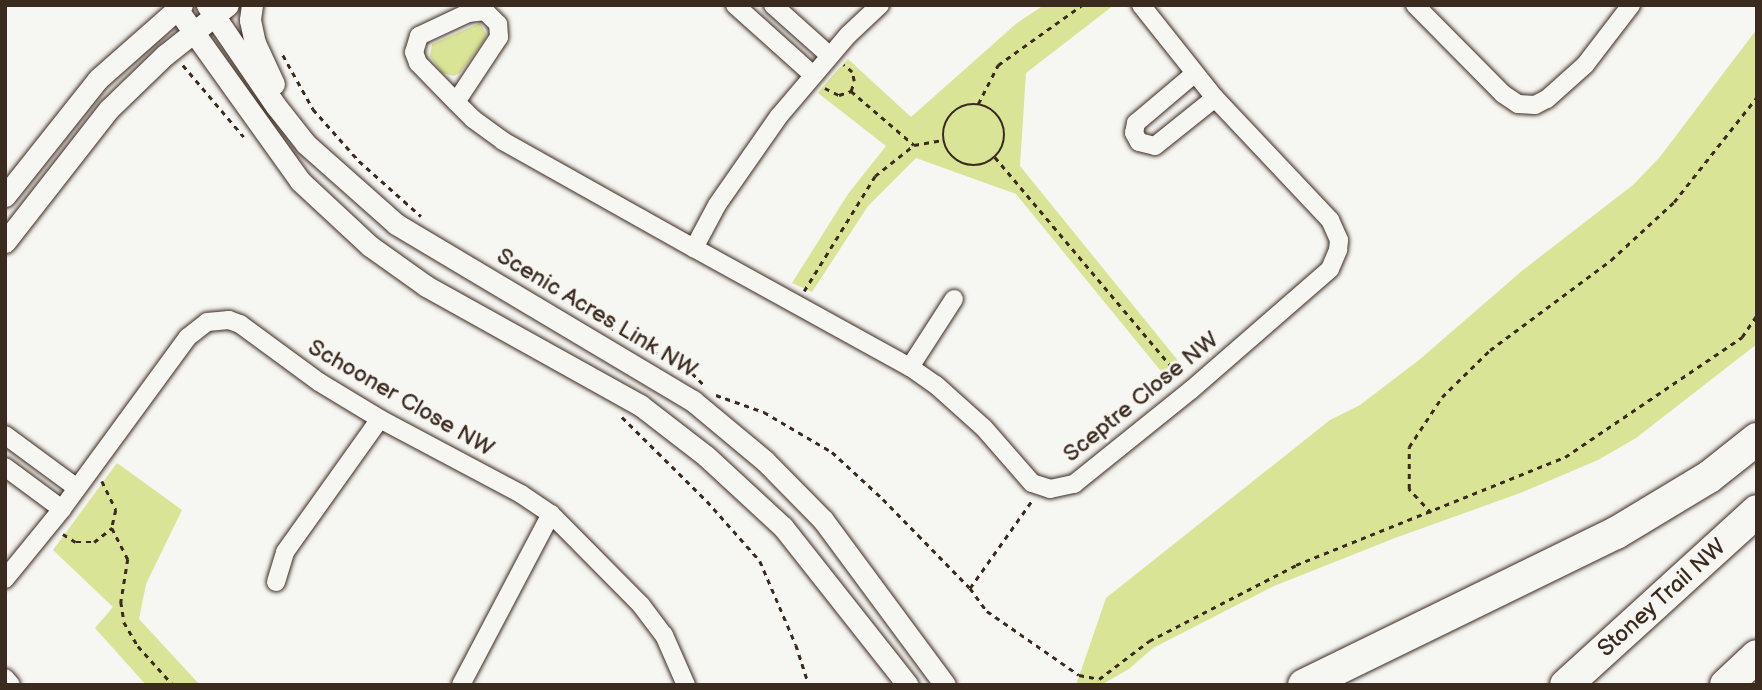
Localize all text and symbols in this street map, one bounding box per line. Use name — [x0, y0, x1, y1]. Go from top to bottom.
street label: Scenic Acres Link NW — [492, 242, 702, 384]
street label: Sceptre Close NW — [1058, 326, 1224, 468]
street label: Schooner Close NW — [303, 333, 499, 463]
street label: Stoney Trail NW — [1591, 533, 1733, 663]

